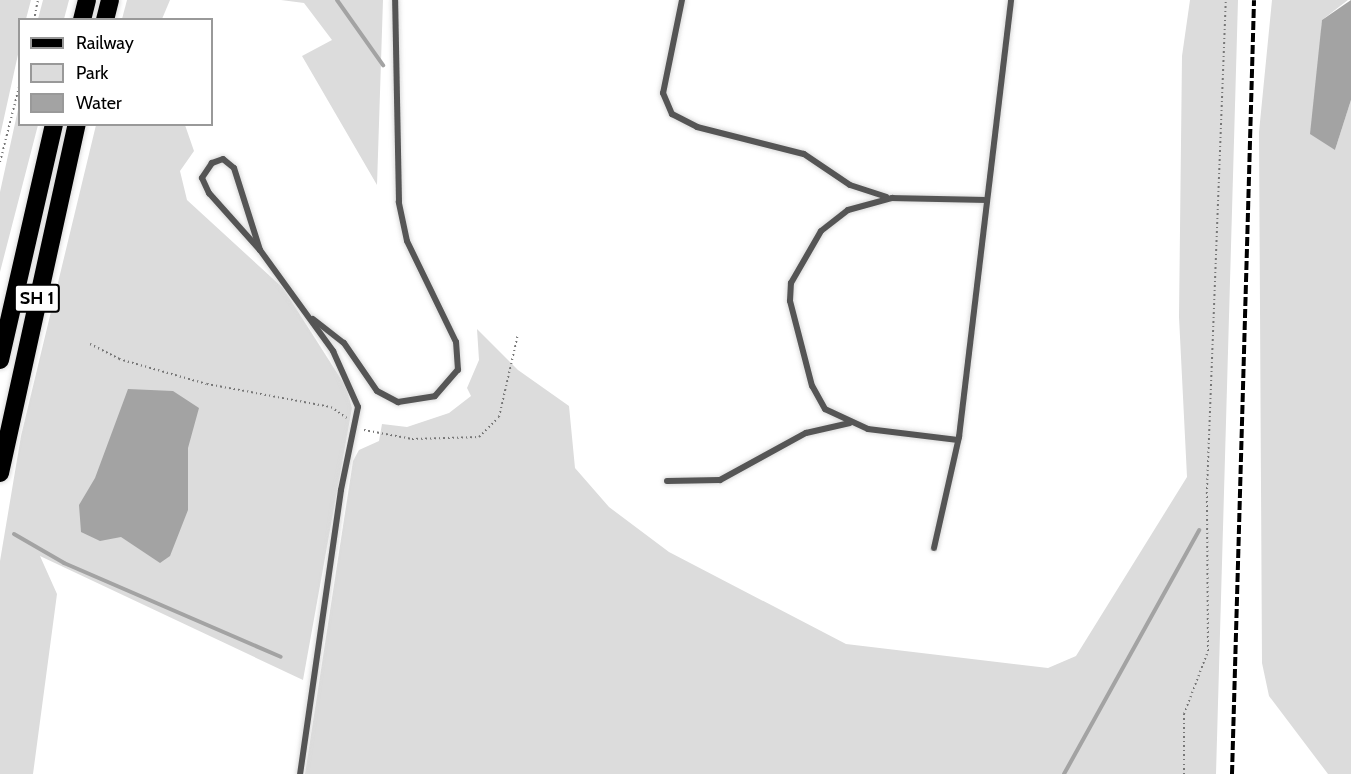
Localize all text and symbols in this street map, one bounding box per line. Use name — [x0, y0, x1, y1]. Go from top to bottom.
legend — [18, 18, 213, 126]
text: Railway — [76, 32, 134, 54]
text: Park — [76, 62, 108, 84]
text: Water — [76, 92, 122, 114]
road number: SH 1 — [13, 283, 61, 313]

